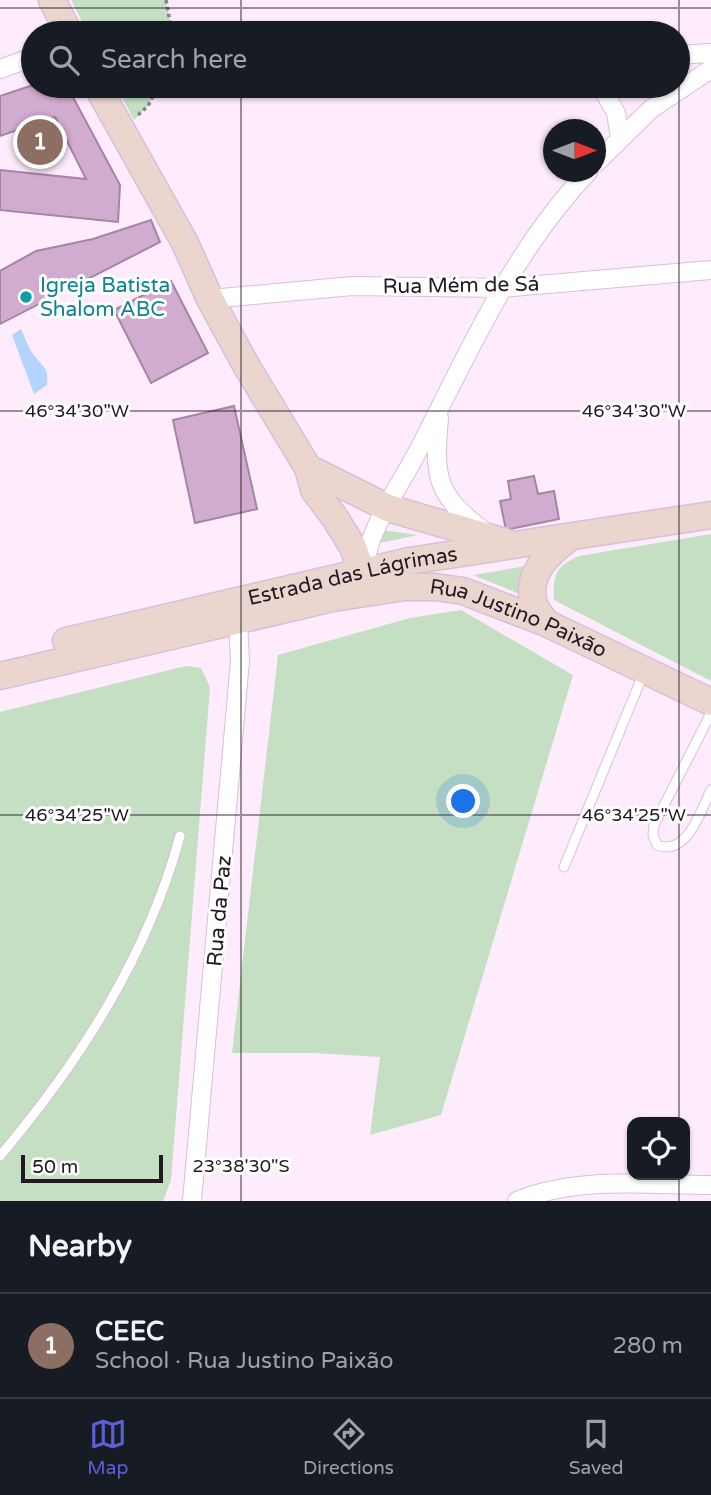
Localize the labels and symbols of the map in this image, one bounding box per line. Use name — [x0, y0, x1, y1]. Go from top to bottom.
pin: 1 — [17, 116, 63, 168]
north arrow — [543, 119, 606, 182]
street label: Rua Mém de Sá — [382, 272, 540, 299]
place label: Igreja Batista Shalom ABC — [40, 273, 170, 322]
marker: Igreja Batista Shalom ABC — [18, 289, 34, 305]
text: 46°34'30"W — [25, 400, 129, 422]
text: 46°34'30"W — [582, 400, 686, 422]
street label: Estrada das Lágrimas — [245, 542, 459, 611]
street label: Rua Justino Paixão — [428, 574, 611, 663]
your location — [446, 784, 480, 818]
text: 46°34'25"W — [25, 804, 129, 826]
text: 46°34'25"W — [582, 804, 686, 826]
street label: Rua da Paz — [202, 854, 237, 968]
scale bar — [21, 1152, 163, 1184]
text: 23°38'30"S — [192, 1155, 290, 1177]

